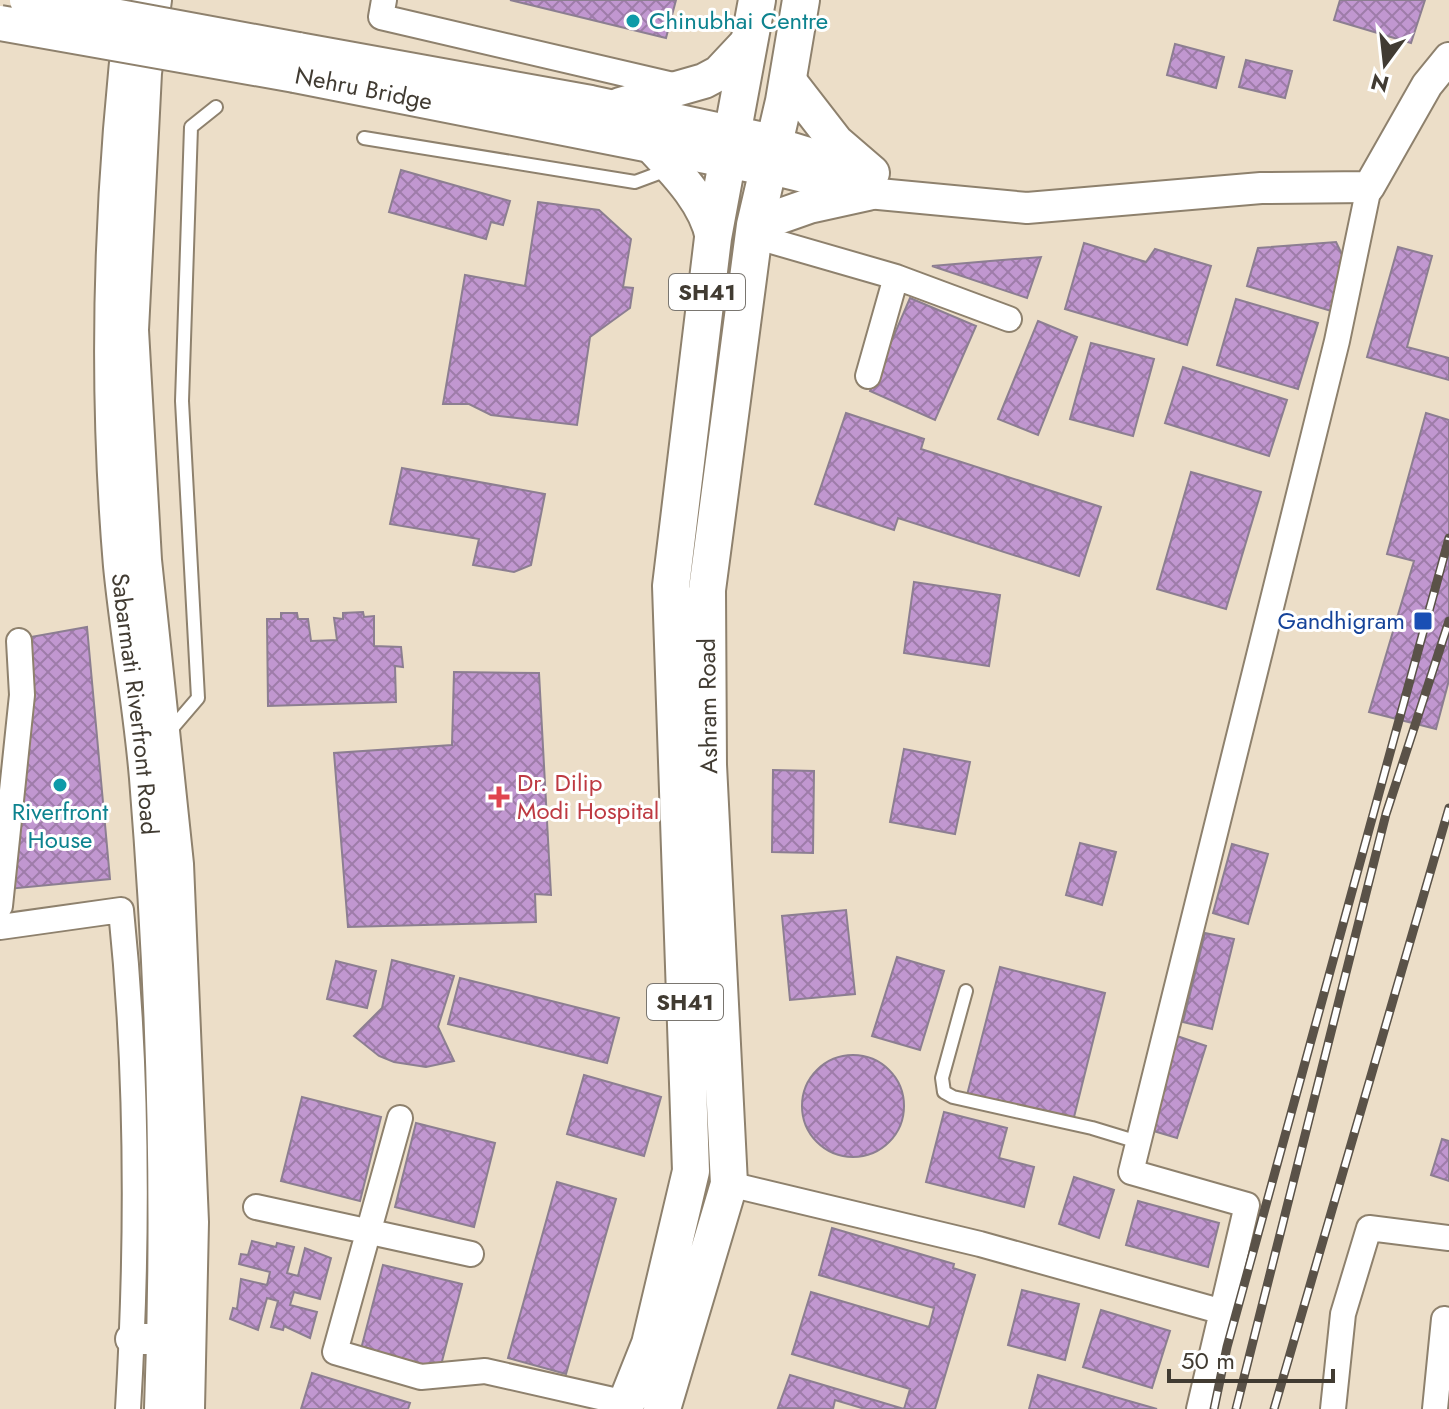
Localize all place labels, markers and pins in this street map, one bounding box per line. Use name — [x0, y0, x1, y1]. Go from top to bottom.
place label: Chinubhai Centre — [649, 3, 828, 38]
marker: Chinubhai Centre — [624, 12, 642, 30]
place label: Gandhigram — [1278, 603, 1405, 638]
marker: Gandhigram — [1412, 610, 1434, 632]
place label: Dr. Dilip Modi Hospital — [517, 765, 659, 828]
marker: Riverfront House — [51, 776, 69, 794]
marker: Dr. Dilip Modi Hospital — [488, 786, 510, 808]
place label: Riverfront House — [12, 794, 109, 857]

